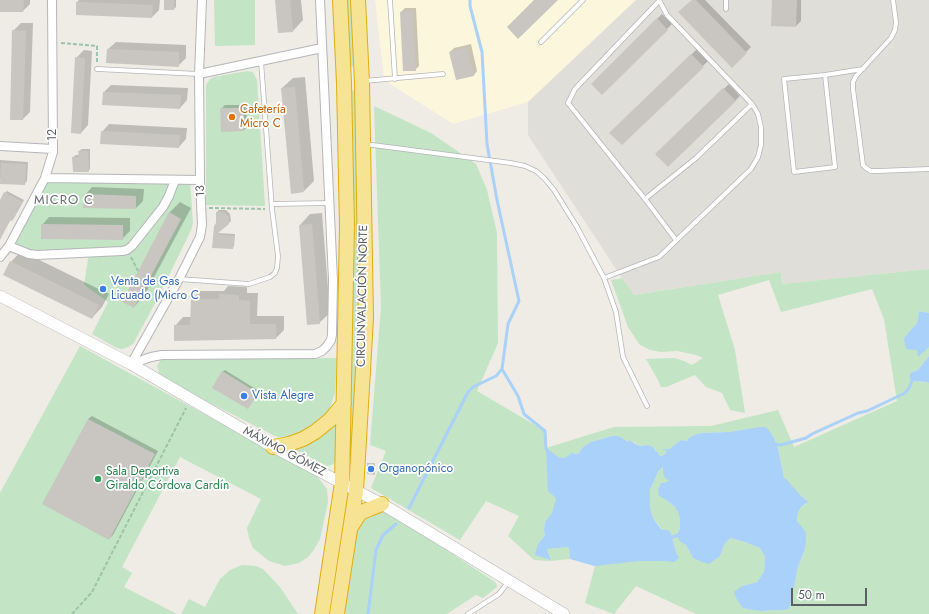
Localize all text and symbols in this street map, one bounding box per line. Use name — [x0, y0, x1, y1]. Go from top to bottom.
place label: Cafetería Micro C — [240, 103, 286, 131]
marker: Cafetería Micro C — [227, 112, 237, 122]
street label: 12 — [46, 129, 60, 141]
street label: 13 — [193, 185, 209, 197]
district label: MICRO C — [34, 193, 94, 209]
street label: CIRCUNVALACIÓN NORTE — [355, 225, 371, 367]
place label: Venta de Gas Licuado (Micro C — [111, 275, 199, 303]
marker: Venta de Gas Licuado (Micro C — [98, 284, 108, 294]
place label: Vista Alegre — [252, 389, 314, 403]
marker: Vista Alegre — [239, 391, 249, 401]
street label: MÁXIMO GÓMEZ — [240, 424, 328, 480]
place label: Organopónico — [379, 462, 453, 476]
marker: Organopónico — [366, 464, 376, 474]
place label: Sala Deportiva Giraldo Córdova Cardín — [106, 465, 229, 493]
marker: Sala Deportiva Giraldo Córdova Cardín — [93, 474, 103, 484]
scale bar — [793, 580, 869, 606]
text: 50 m — [798, 586, 825, 604]

